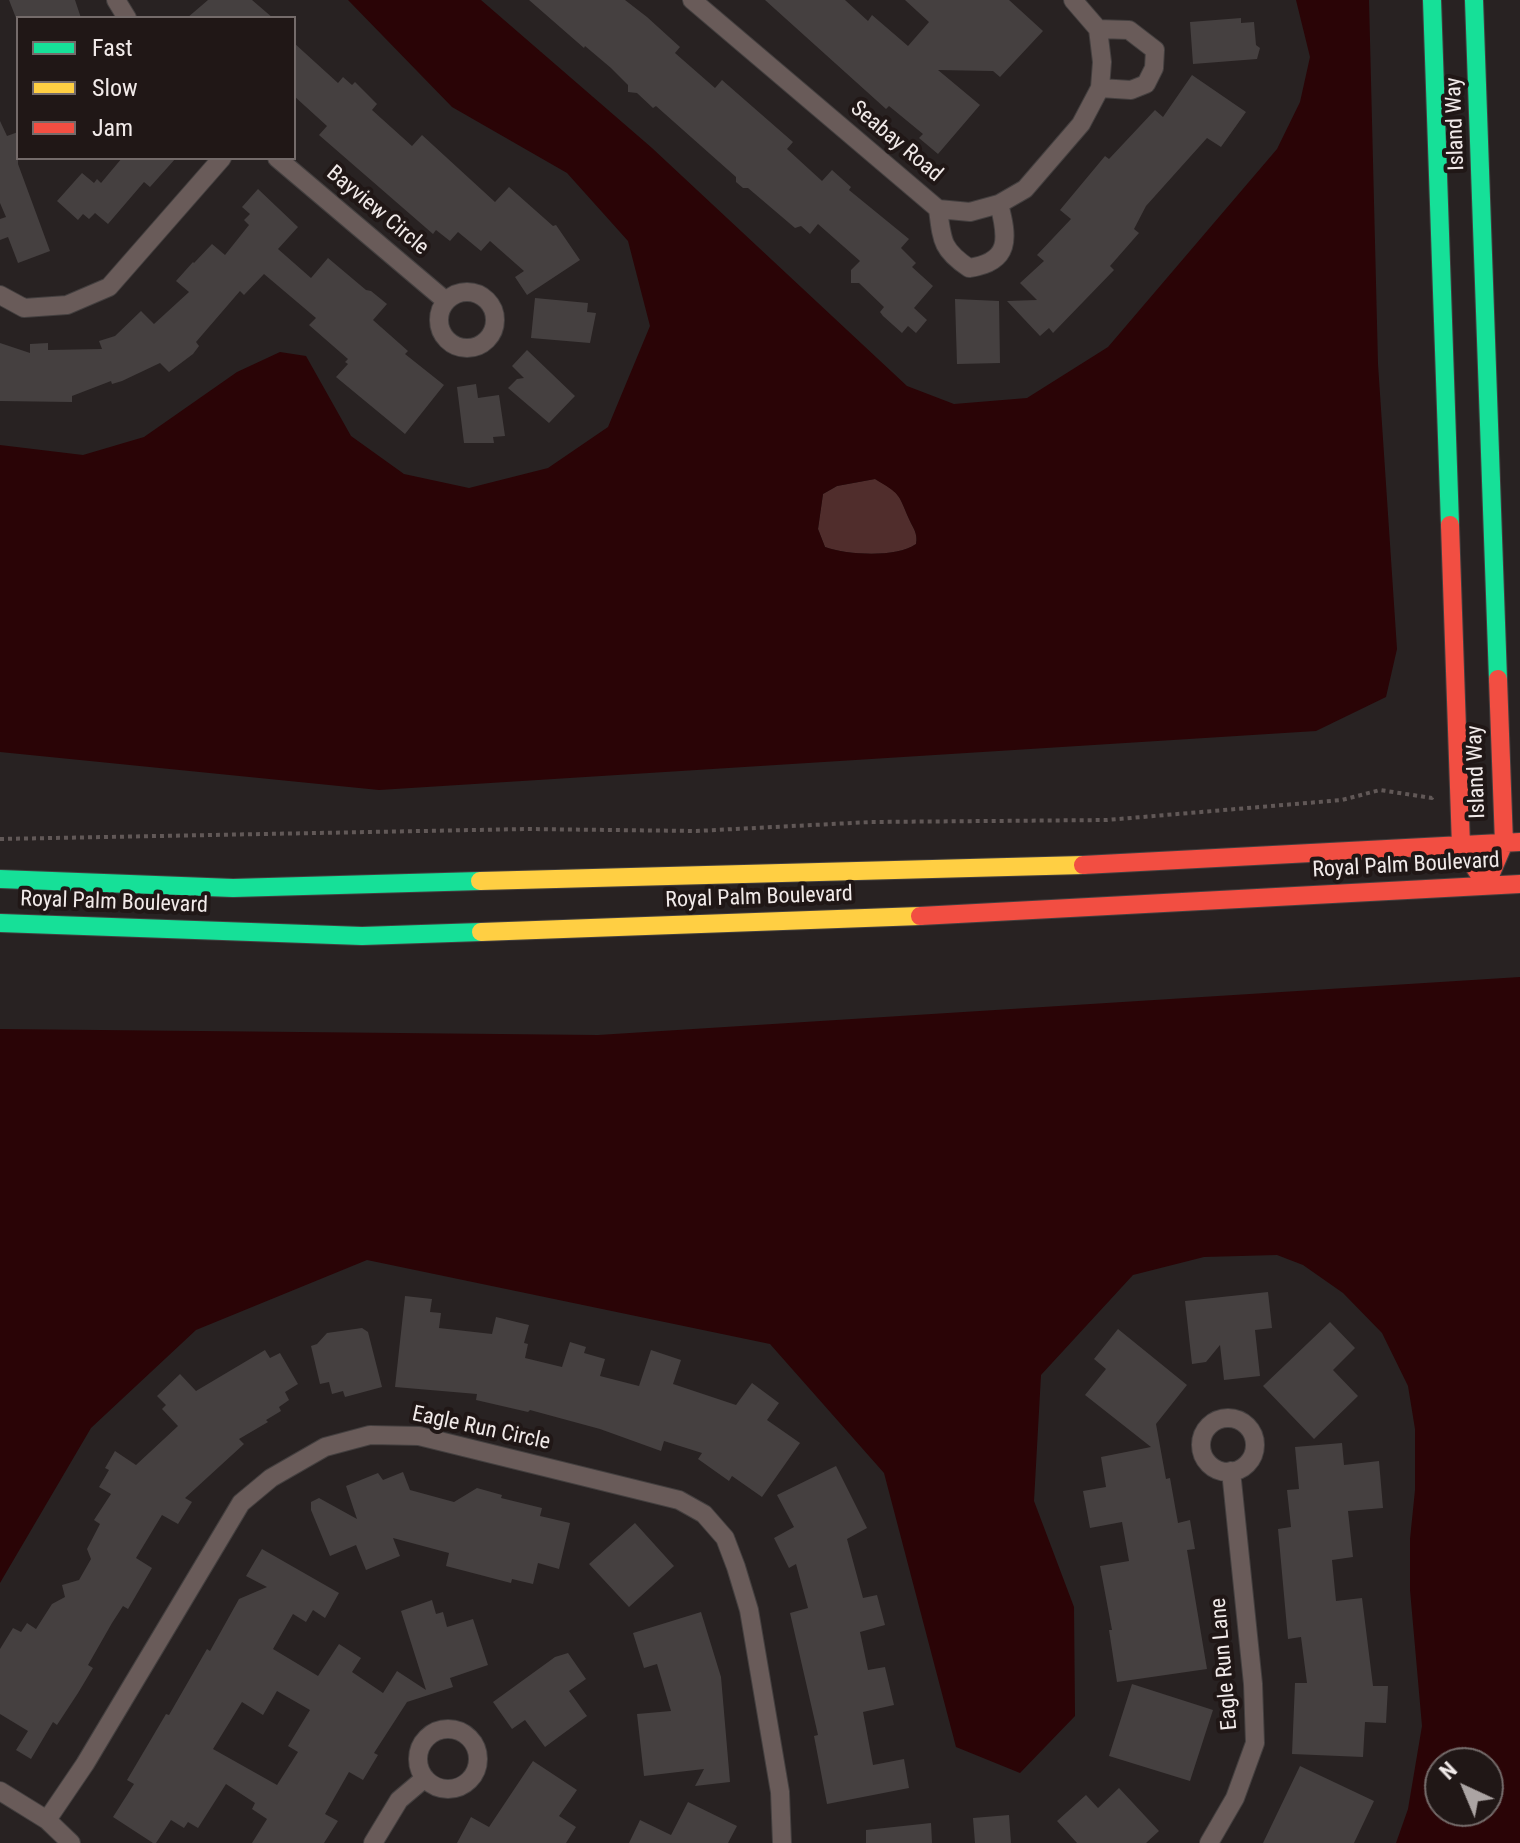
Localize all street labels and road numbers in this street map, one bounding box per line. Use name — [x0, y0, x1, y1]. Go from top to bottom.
street label: Island Way — [1441, 77, 1471, 171]
street label: Seabay Road — [845, 96, 947, 188]
street label: Bayview Circle — [321, 161, 433, 261]
street label: Island Way — [1462, 725, 1492, 819]
street label: Royal Palm Boulevard — [1312, 848, 1500, 884]
street label: Royal Palm Boulevard — [665, 882, 853, 914]
street label: Royal Palm Boulevard — [20, 887, 208, 919]
street label: Eagle Run Circle — [410, 1402, 552, 1456]
street label: Eagle Run Lane — [1206, 1597, 1244, 1731]

